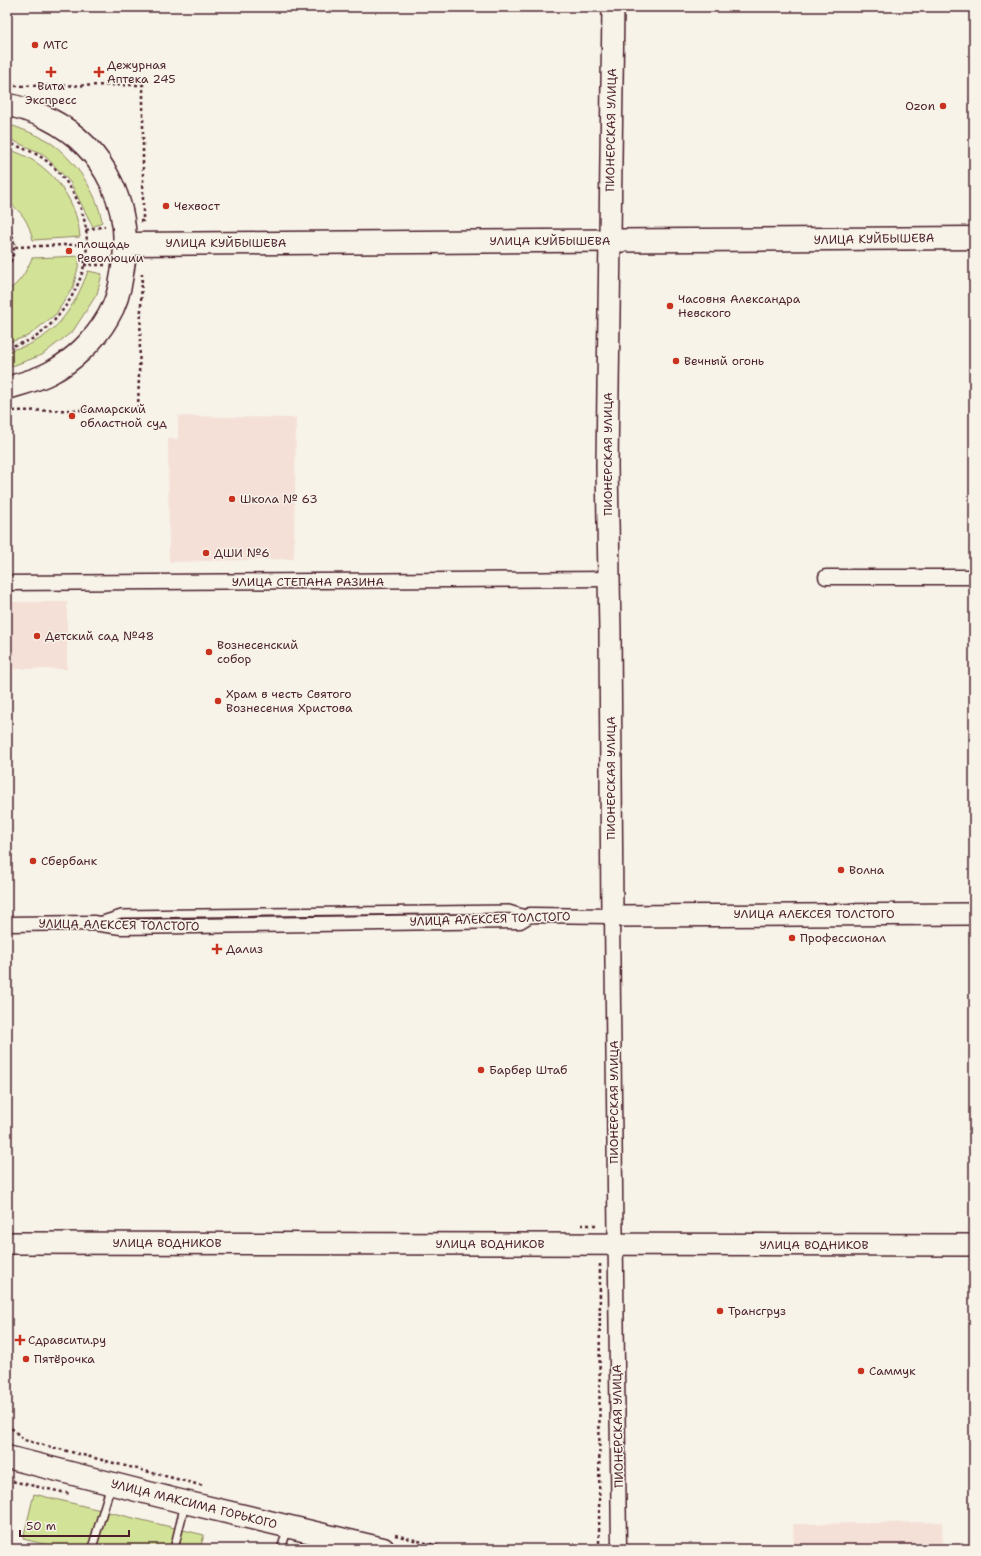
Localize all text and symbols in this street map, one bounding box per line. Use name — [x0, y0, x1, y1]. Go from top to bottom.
place label: МТС — [43, 37, 68, 53]
marker: МТС — [30, 40, 40, 50]
place label: Дежурная Аптека 245 — [107, 57, 176, 87]
marker: Вита Экспресс — [46, 67, 56, 77]
marker: Дежурная Аптека 245 — [94, 67, 104, 77]
street label: ПИОНЕРСКАЯ УЛИЦА — [602, 68, 620, 192]
place label: Вита Экспресс — [25, 78, 77, 108]
place label: Ozon — [905, 98, 935, 114]
marker: Ozon — [938, 101, 948, 111]
place label: Чехвост — [174, 198, 221, 214]
marker: Чехвост — [161, 201, 171, 211]
street label: УЛИЦА КУЙБЫШЕВА — [813, 230, 935, 248]
street label: УЛИЦА КУЙБЫШЕВА — [490, 233, 611, 249]
street label: УЛИЦА КУЙБЫШЕВА — [166, 235, 287, 251]
place label: площадь Революции — [77, 236, 144, 266]
marker: площадь Революции — [64, 246, 74, 256]
place label: Часовня Александра Невского — [678, 291, 801, 321]
marker: Часовня Александра Невского — [665, 301, 675, 311]
place label: Вечный огонь — [684, 353, 764, 369]
marker: Вечный огонь — [671, 356, 681, 366]
street label: ПИОНЕРСКАЯ УЛИЦА — [600, 392, 616, 516]
place label: Самарский областной суд — [80, 401, 167, 431]
marker: Самарский областной суд — [67, 411, 77, 421]
place label: Школа № 63 — [240, 491, 318, 507]
marker: Школа № 63 — [227, 494, 237, 504]
place label: ДШИ №6 — [214, 545, 270, 561]
marker: ДШИ №6 — [201, 548, 211, 558]
street label: УЛИЦА СТЕПАНА РАЗИНА — [232, 574, 384, 590]
place label: Детский сад №48 — [45, 628, 154, 644]
marker: Детский сад №48 — [32, 631, 42, 641]
place label: Вознесенский собор — [217, 637, 298, 667]
marker: Вознесенский собор — [204, 647, 214, 657]
place label: Храм в честь Святого Вознесения Христова — [226, 686, 353, 716]
marker: Храм в честь Святого Вознесения Христова — [213, 696, 223, 706]
street label: ПИОНЕРСКАЯ УЛИЦА — [603, 716, 619, 840]
place label: Сбербанк — [41, 853, 98, 869]
marker: Сбербанк — [28, 856, 38, 866]
place label: Волна — [849, 862, 885, 878]
marker: Волна — [836, 865, 846, 875]
street label: УЛИЦА АЛЕКСЕЯ ТОЛСТОГО — [733, 906, 895, 922]
street label: УЛИЦА АЛЕКСЕЯ ТОЛСТОГО — [409, 908, 571, 930]
street label: УЛИЦА АЛЕКСЕЯ ТОЛСТОГО — [38, 916, 200, 934]
place label: Профессионал — [800, 930, 886, 946]
marker: Профессионал — [787, 933, 797, 943]
place label: Дализ — [226, 941, 263, 957]
marker: Дализ — [211, 943, 223, 955]
street label: ПИОНЕРСКАЯ УЛИЦА — [606, 1040, 622, 1164]
place label: Барбер Штаб — [489, 1062, 567, 1078]
marker: Барбер Штаб — [476, 1065, 486, 1075]
street label: УЛИЦА ВОДНИКОВ — [112, 1235, 222, 1251]
street label: УЛИЦА ВОДНИКОВ — [435, 1236, 545, 1252]
street label: УЛИЦА ВОДНИКОВ — [759, 1237, 869, 1253]
place label: Трансгруз — [728, 1303, 786, 1319]
marker: Трансгруз — [715, 1306, 725, 1316]
place label: Сдравсити.ру — [28, 1332, 106, 1348]
marker: Сдравсити.ру — [15, 1335, 25, 1345]
place label: Пятёрочка — [34, 1351, 95, 1367]
marker: Пятёрочка — [21, 1354, 31, 1364]
place label: Саммук — [869, 1363, 916, 1379]
street label: ПИОНЕРСКАЯ УЛИЦА — [609, 1364, 627, 1488]
marker: Саммук — [856, 1366, 866, 1376]
street label: УЛИЦА МАКСИМА ГОРЬКОГО — [109, 1476, 279, 1532]
scale bar — [20, 1512, 129, 1538]
text: 50 m — [26, 1518, 56, 1534]

